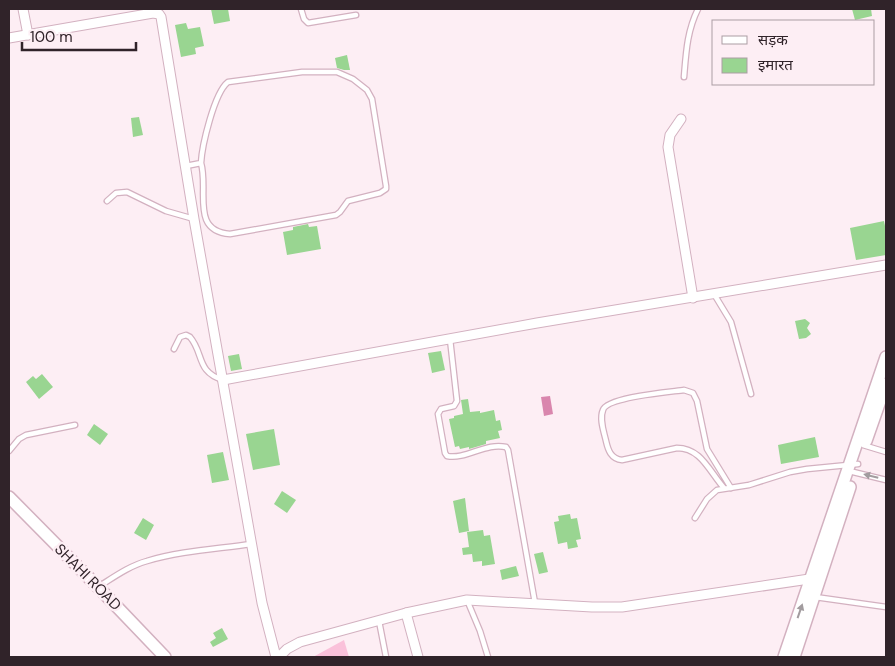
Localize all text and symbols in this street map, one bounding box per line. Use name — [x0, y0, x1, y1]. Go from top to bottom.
scale bar — [22, 20, 136, 52]
legend — [712, 20, 875, 85]
text: 100 m — [30, 27, 73, 47]
text: सड़क — [758, 30, 788, 50]
text: इमारत — [758, 55, 793, 75]
one-way arrow — [863, 472, 878, 480]
street label: SHAHI ROAD — [50, 539, 126, 615]
one-way arrow — [796, 603, 804, 618]

